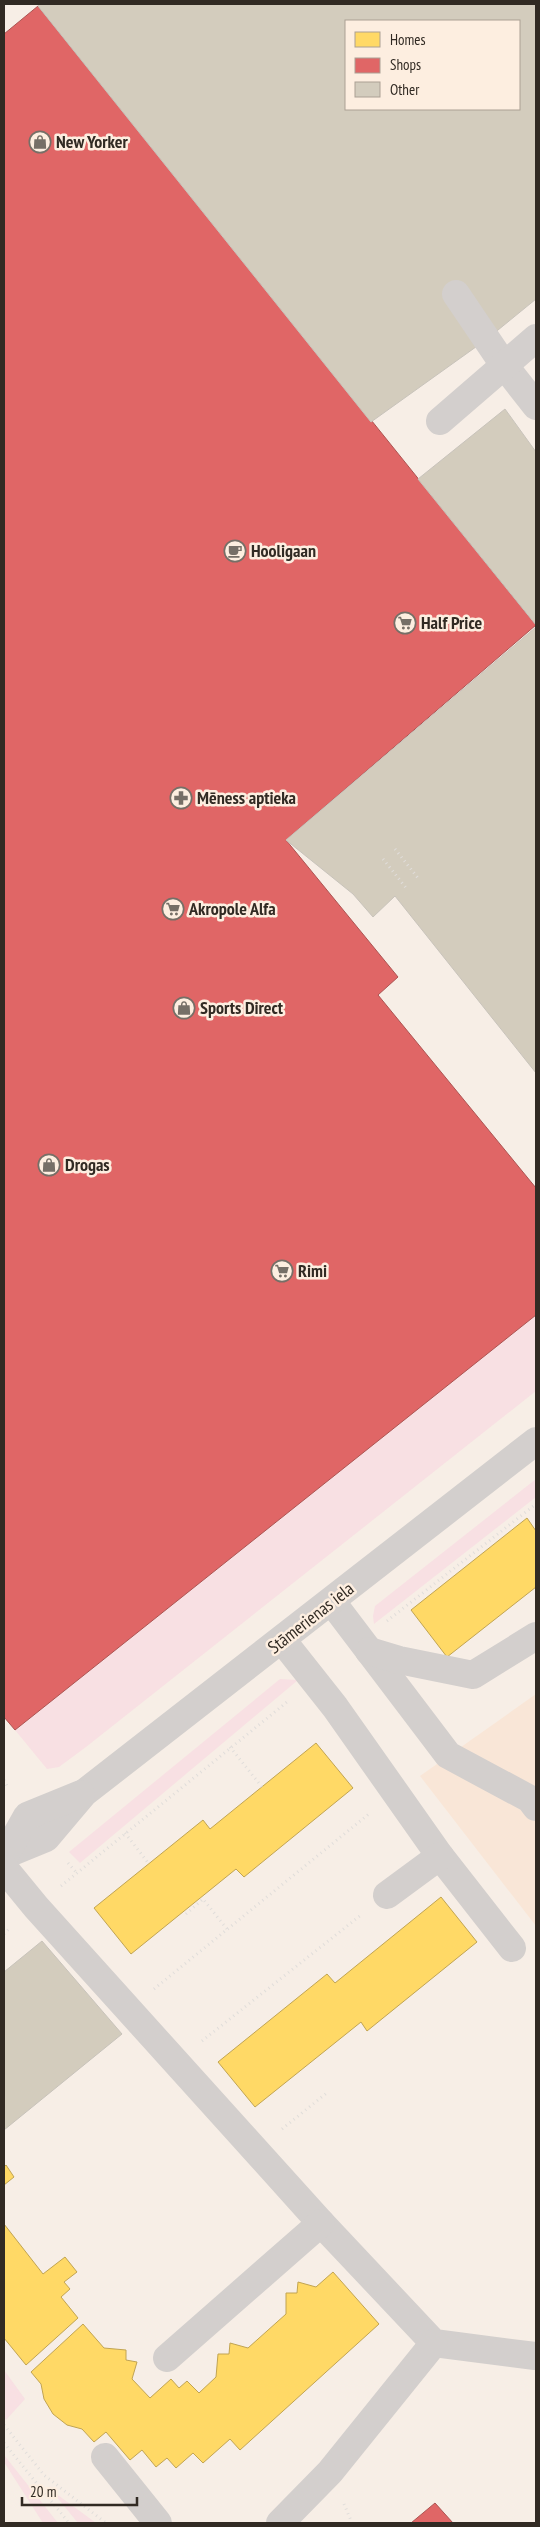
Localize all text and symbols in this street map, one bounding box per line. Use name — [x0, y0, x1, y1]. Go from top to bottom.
legend — [345, 20, 520, 110]
text: Homes — [390, 30, 426, 49]
text: Shops — [390, 55, 421, 74]
text: Other — [390, 80, 420, 99]
shop icon: New Yorker — [28, 130, 52, 154]
place label: New Yorker — [56, 130, 129, 153]
cafe icon: Hooligaan — [223, 539, 247, 563]
place label: Hooligaan — [251, 539, 316, 562]
supermarket icon: Half Price — [393, 611, 417, 635]
place label: Half Price — [421, 611, 482, 634]
pharmacy icon: Mēness aptieka — [169, 786, 193, 810]
place label: Mēness aptieka — [197, 786, 296, 809]
supermarket icon: Akropole Alfa — [161, 897, 185, 921]
place label: Akropole Alfa — [188, 897, 276, 920]
shop icon: Sports Direct — [172, 996, 196, 1020]
place label: Sports Direct — [200, 996, 284, 1019]
shop icon: Drogas — [37, 1153, 61, 1177]
place label: Drogas — [65, 1153, 110, 1176]
supermarket icon: Rimi — [270, 1259, 294, 1283]
place label: Rimi — [298, 1259, 327, 1282]
street label: Stāmerienas iela — [263, 1577, 358, 1658]
scale bar — [22, 2474, 138, 2506]
text: 20 m — [30, 2482, 56, 2501]

